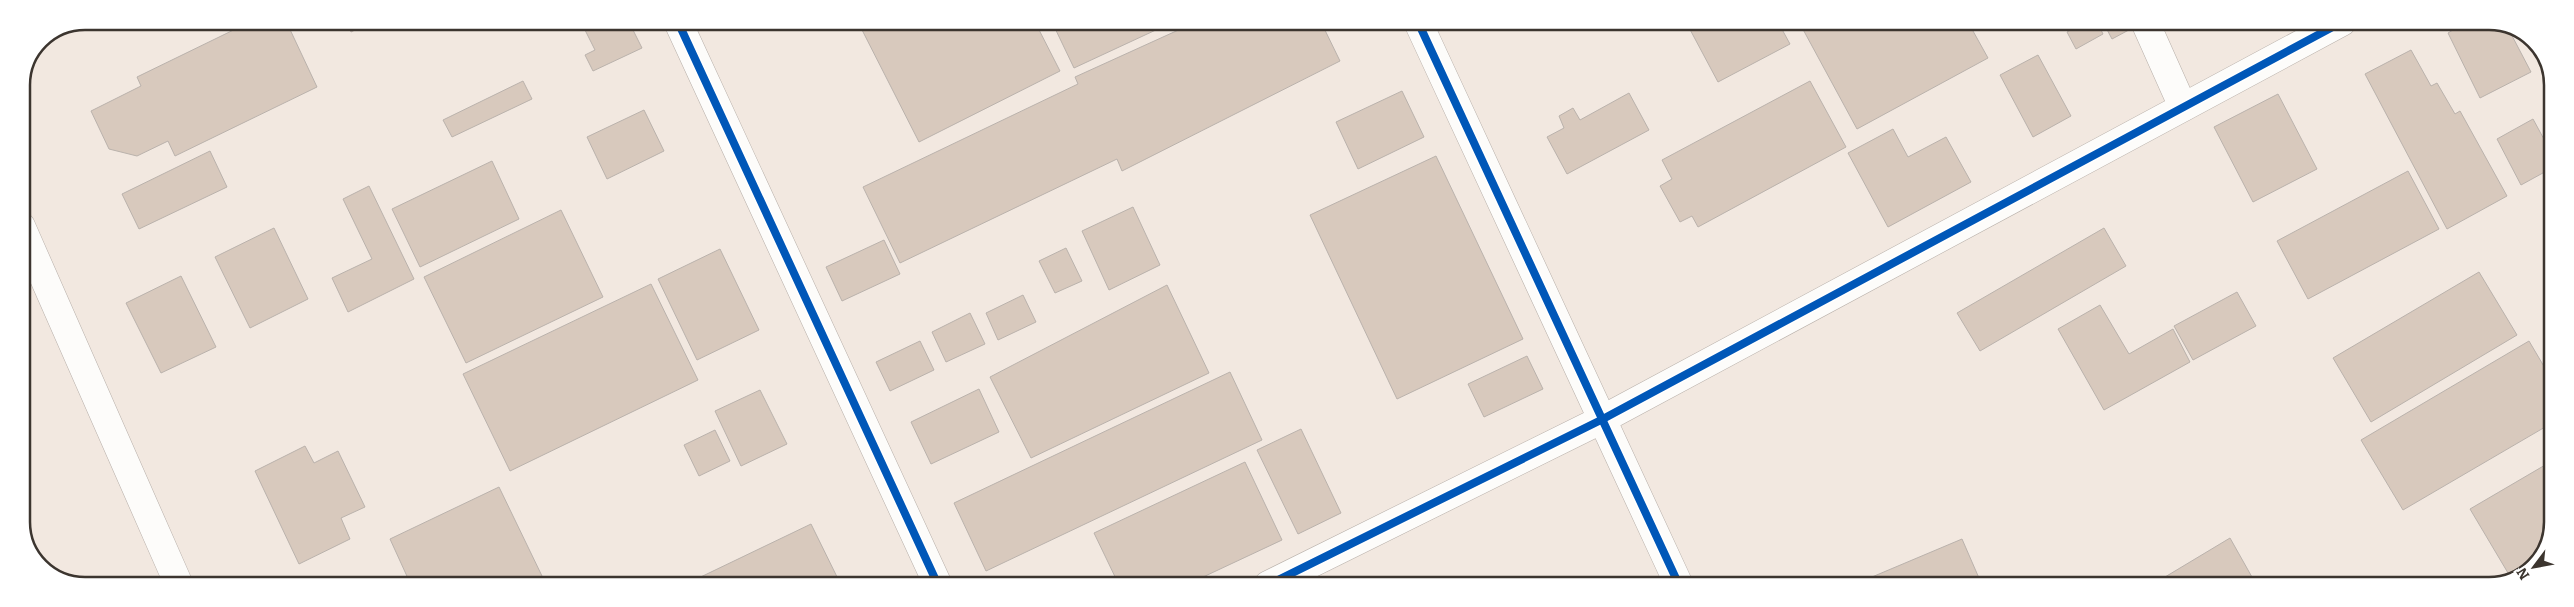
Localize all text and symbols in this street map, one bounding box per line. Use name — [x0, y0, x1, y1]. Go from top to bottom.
north arrow — [2509, 542, 2559, 592]
text: N — [2513, 564, 2533, 583]

